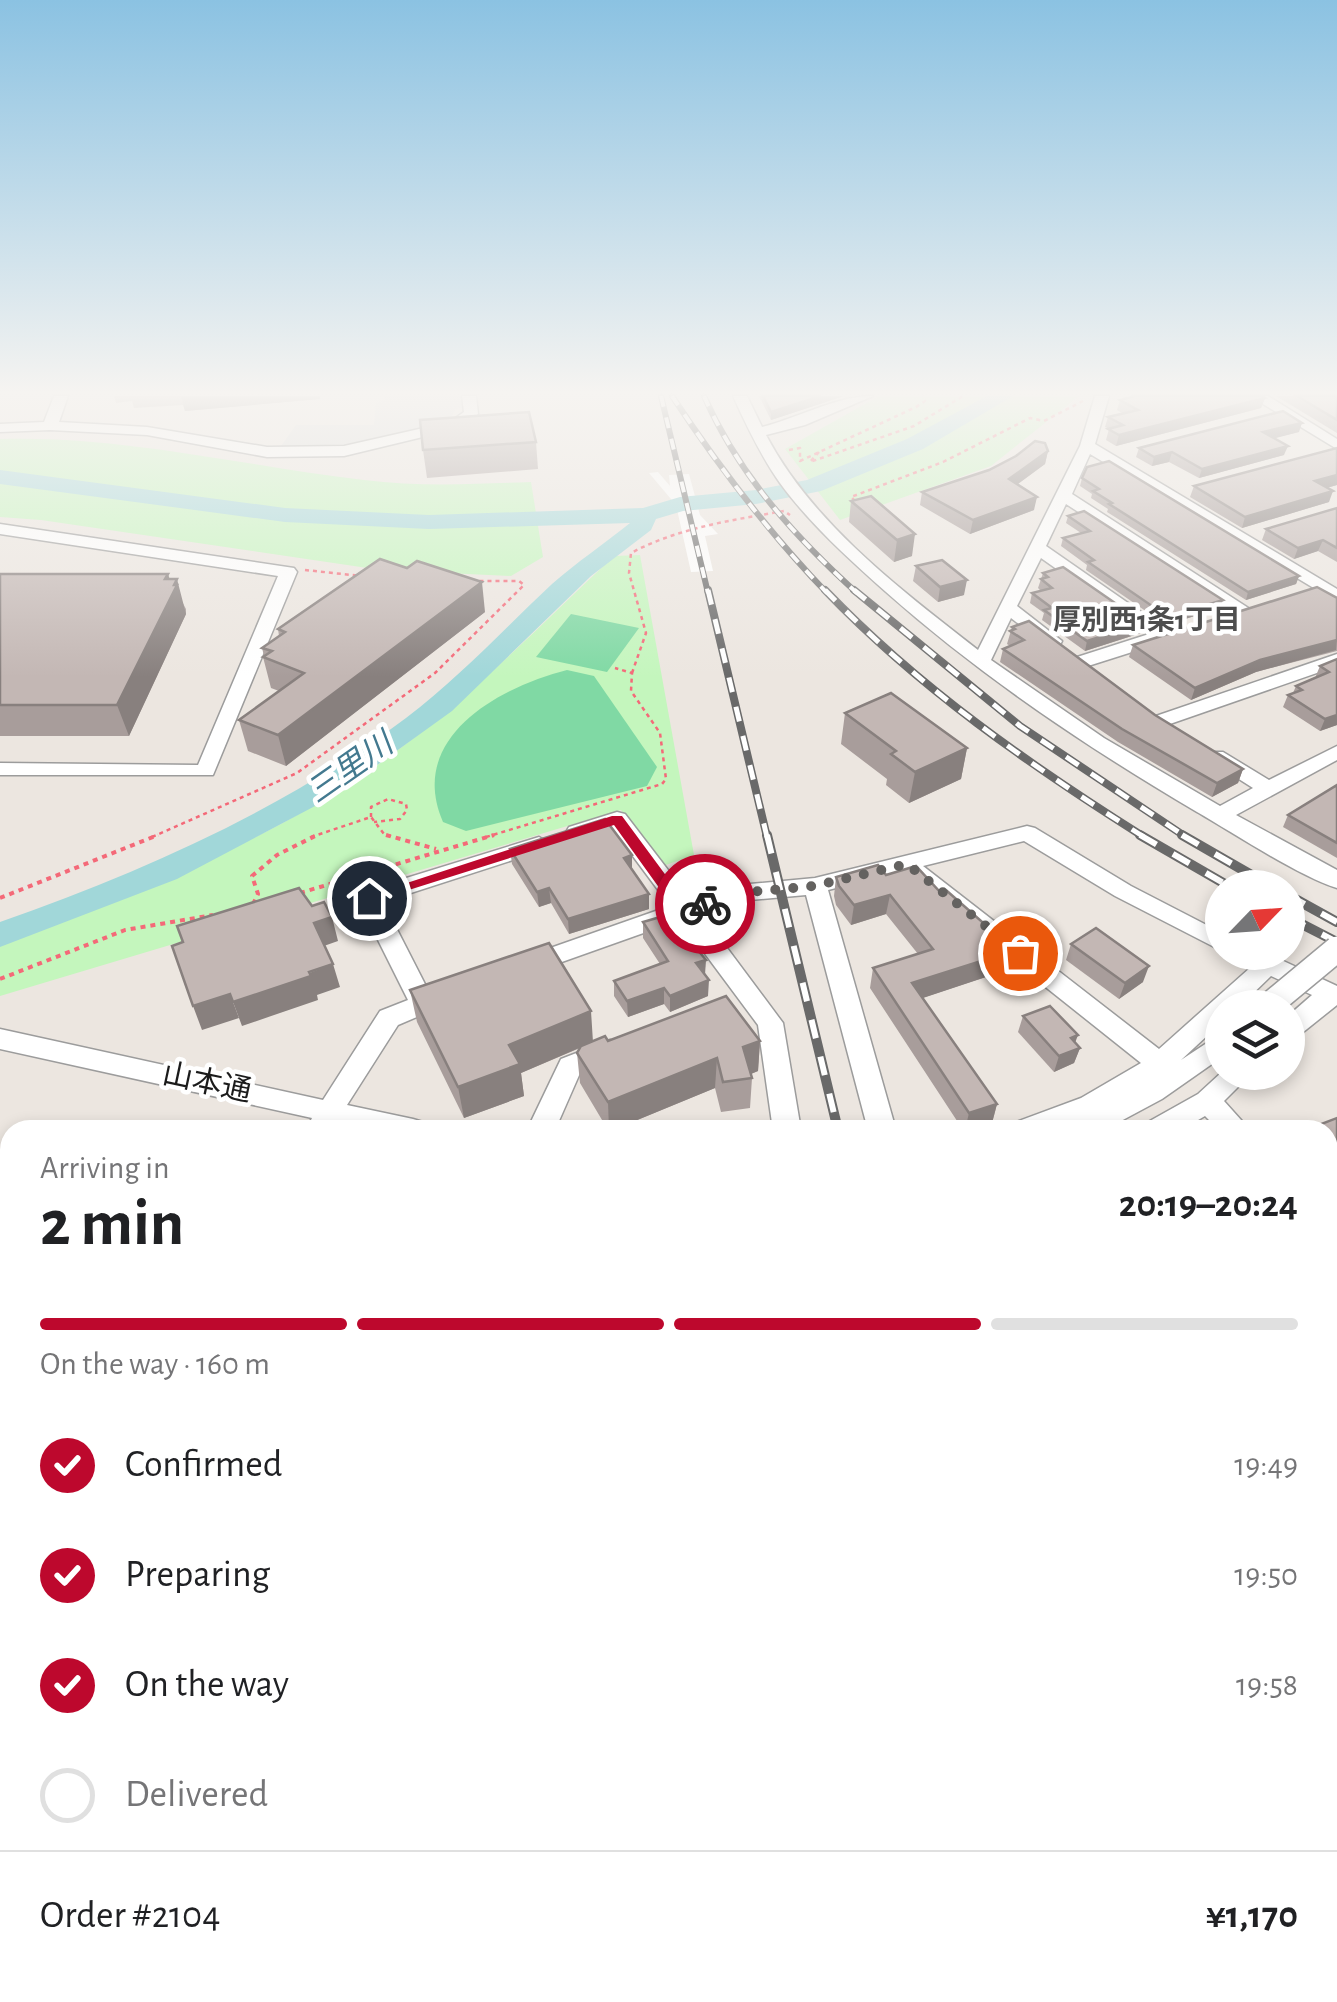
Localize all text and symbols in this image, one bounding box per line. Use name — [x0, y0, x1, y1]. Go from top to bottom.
district label: 厚別西1条1丁目 — [1053, 604, 1241, 635]
water label: 三里川 — [301, 726, 401, 809]
courier — [655, 854, 755, 954]
pin — [327, 856, 412, 941]
north arrow — [1205, 870, 1305, 970]
map controls — [1205, 870, 1305, 1090]
icon: home — [342, 871, 397, 926]
icon: bike — [678, 877, 733, 932]
pin — [978, 911, 1063, 996]
icon: bag — [993, 926, 1048, 981]
button: layers — [1205, 990, 1305, 1090]
street label: 山本通 — [160, 1057, 255, 1107]
text: Arriving in — [40, 1152, 169, 1184]
text: 20:19–20:24 — [1119, 1186, 1298, 1224]
text: 2 min — [40, 1192, 184, 1257]
text: On the way · 160 m — [40, 1348, 270, 1380]
icon: check — [40, 1438, 95, 1493]
text: Confirmed — [125, 1446, 282, 1484]
text: 19:49 — [1234, 1449, 1298, 1481]
icon: check — [40, 1548, 95, 1603]
text: Preparing — [125, 1556, 270, 1594]
text: 19:50 — [1234, 1559, 1298, 1591]
icon: check — [40, 1658, 95, 1713]
text: On the way — [125, 1666, 289, 1704]
text: 19:58 — [1236, 1669, 1298, 1701]
text: Delivered — [125, 1776, 268, 1814]
text: Order #2104 — [40, 1897, 220, 1935]
text: ¥1,170 — [1206, 1897, 1298, 1935]

